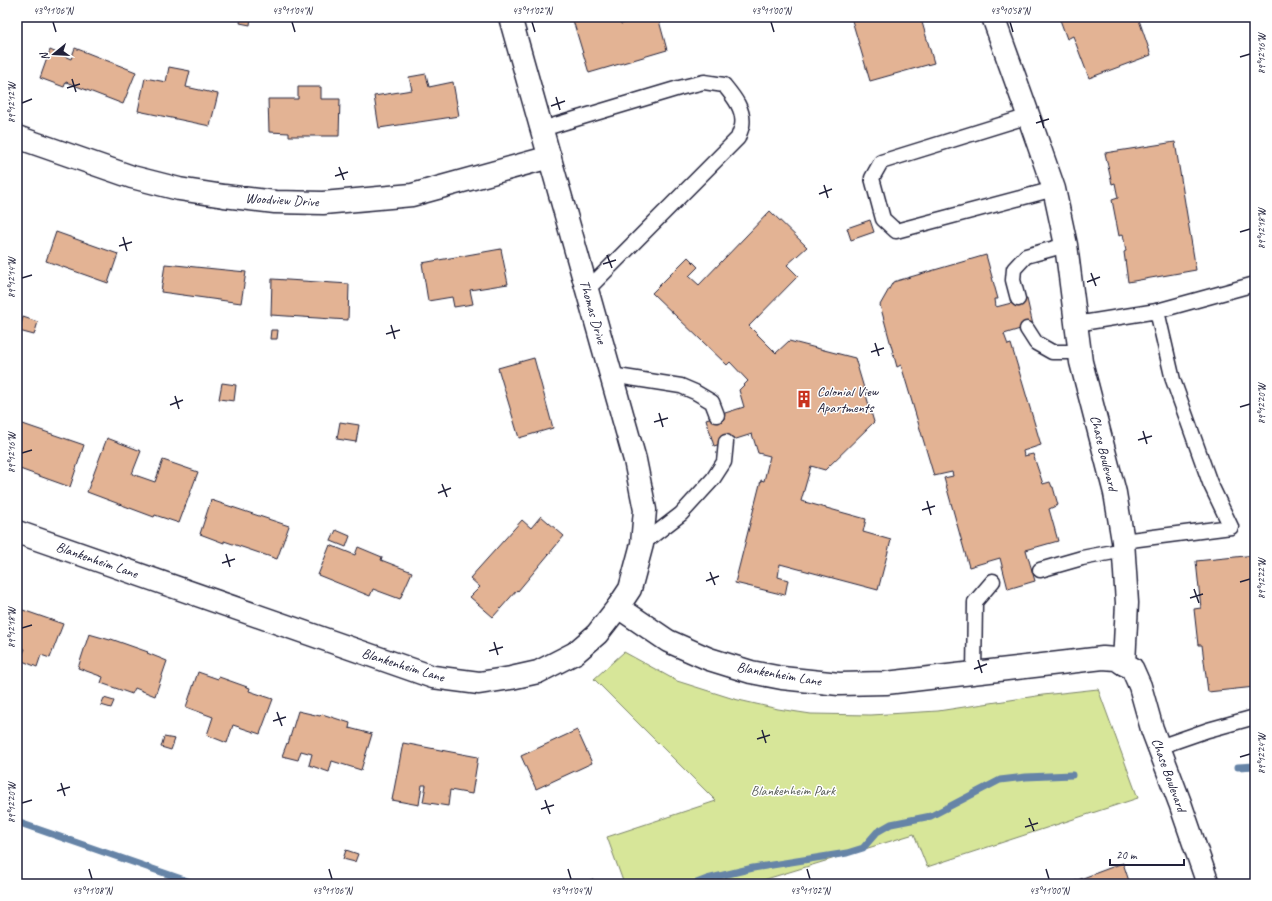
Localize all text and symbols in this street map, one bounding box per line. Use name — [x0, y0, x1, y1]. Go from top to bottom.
text: 43°11'06"N — [33, 4, 75, 17]
text: 43°11'04"N — [272, 4, 314, 17]
text: 43°11'02"N — [512, 4, 554, 17]
text: 43°11'00"N — [751, 4, 793, 17]
text: 43°10'58"N — [990, 4, 1032, 17]
text: 89°12'16"W — [1255, 32, 1268, 74]
north arrow — [34, 34, 74, 74]
text: N — [36, 50, 52, 62]
text: 89°12'12"W — [5, 81, 18, 123]
street label: Woodview Drive — [245, 190, 320, 210]
text: 89°12'18"W — [1255, 207, 1268, 249]
text: 89°12'14"W — [5, 256, 18, 298]
street label: Thomas Drive — [576, 278, 611, 347]
text: 89°12'20"W — [1255, 382, 1268, 424]
place label: Colonial View Apartments — [817, 383, 880, 416]
building icon: Colonial View Apartments — [794, 389, 814, 409]
street label: Chase Boulevard — [1086, 414, 1122, 495]
text: 89°12'16"W — [5, 431, 18, 473]
street label: Blankenheim Lane — [54, 538, 141, 582]
text: 89°12'22"W — [1255, 557, 1268, 599]
text: 89°12'18"W — [5, 606, 18, 648]
street label: Blankenheim Lane — [360, 644, 448, 686]
street label: Blankenheim Lane — [736, 658, 824, 690]
text: 89°12'24"W — [1255, 732, 1268, 774]
street label: Chase Boulevard — [1148, 736, 1191, 816]
text: 89°12'20"W — [5, 781, 18, 823]
park label: Blankenheim Park — [751, 782, 836, 799]
scale bar — [1110, 841, 1184, 867]
text: 20 m — [1116, 847, 1138, 863]
text: 43°11'08"N — [72, 884, 114, 897]
text: 43°11'06"N — [312, 884, 354, 897]
text: 43°11'04"N — [551, 884, 593, 897]
text: 43°11'02"N — [790, 884, 832, 897]
text: 43°11'00"N — [1029, 884, 1071, 897]

